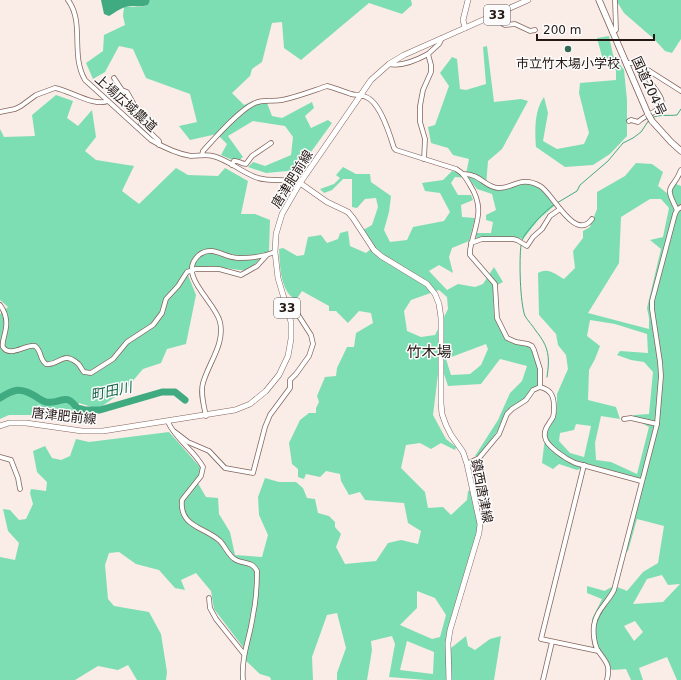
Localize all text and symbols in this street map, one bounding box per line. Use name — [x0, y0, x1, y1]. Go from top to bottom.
road number: 33 — [484, 5, 510, 25]
scale bar — [537, 16, 654, 42]
text: 200 m — [543, 23, 581, 37]
marker: 市立竹木場小学校 — [563, 44, 573, 54]
street label: 国道204号 — [629, 54, 669, 118]
place label: 市立竹木場小学校 — [516, 56, 620, 71]
street label: 上場広域農道 — [92, 71, 160, 135]
street label: 唐津肥前線 — [268, 147, 316, 211]
road number: 33 — [274, 298, 300, 318]
district label: 竹木場 — [406, 343, 452, 361]
water label: 町田川 — [89, 378, 135, 403]
street label: 唐津肥前線 — [31, 405, 97, 427]
street label: 鎮西唐津線 — [468, 458, 496, 524]

